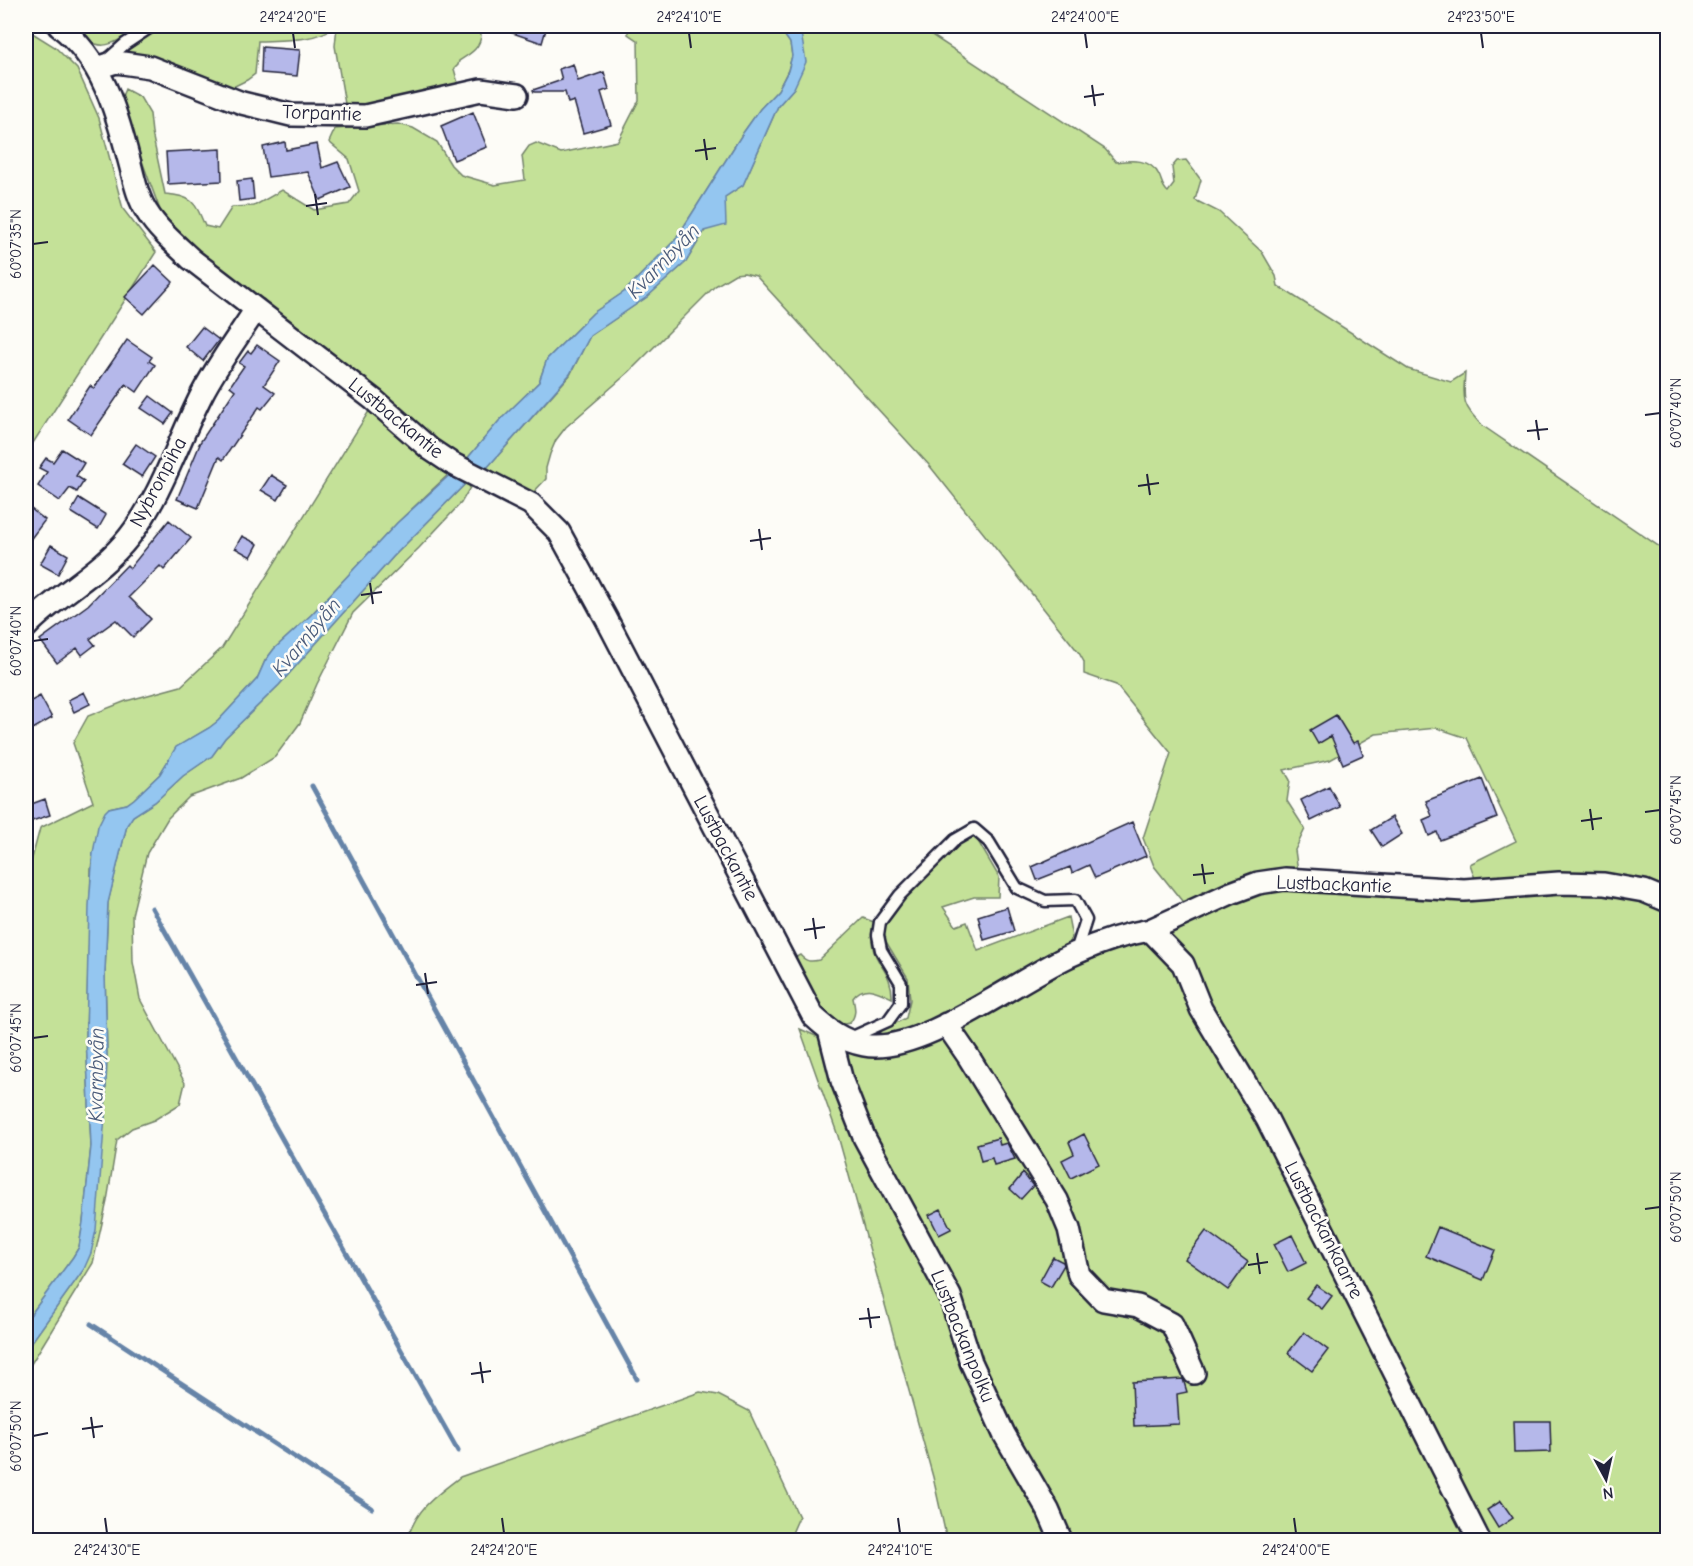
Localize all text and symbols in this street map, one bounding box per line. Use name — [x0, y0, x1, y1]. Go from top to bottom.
text: 24°24'20"E — [260, 8, 326, 26]
text: 24°24'10"E — [657, 8, 721, 26]
text: 24°24'00"E — [1051, 8, 1119, 26]
text: 24°23'50"E — [1447, 8, 1515, 26]
street label: Torpantie — [282, 100, 362, 126]
text: 60°07'35"N — [7, 209, 25, 279]
water label: Kvarnbyån — [622, 219, 704, 303]
street label: Lustbackantie — [344, 373, 448, 463]
text: 60°07'40"N — [1667, 378, 1685, 448]
street label: Nybronpiha — [125, 433, 191, 531]
water label: Kvarnbyån — [266, 593, 346, 681]
text: 60°07'40"N — [7, 606, 25, 676]
text: 60°07'45"N — [1667, 775, 1685, 845]
street label: Lustbackantie — [689, 792, 763, 904]
street label: Lustbackantie — [1276, 870, 1392, 898]
text: 60°07'45"N — [7, 1003, 25, 1073]
water label: Kvarnbyån — [83, 1028, 109, 1122]
street label: Lustbackankaarre — [1280, 1158, 1368, 1302]
text: 60°07'50"N — [1667, 1171, 1685, 1243]
street label: Lustbackanpolku — [926, 1266, 1000, 1406]
text: 60°07'50"N — [7, 1400, 25, 1472]
north arrow — [1576, 1449, 1636, 1509]
text: N — [1602, 1483, 1614, 1503]
text: 24°24'30"E — [74, 1541, 140, 1559]
text: 24°24'20"E — [471, 1541, 537, 1559]
text: 24°24'10"E — [868, 1541, 932, 1559]
text: 24°24'00"E — [1262, 1541, 1330, 1559]

